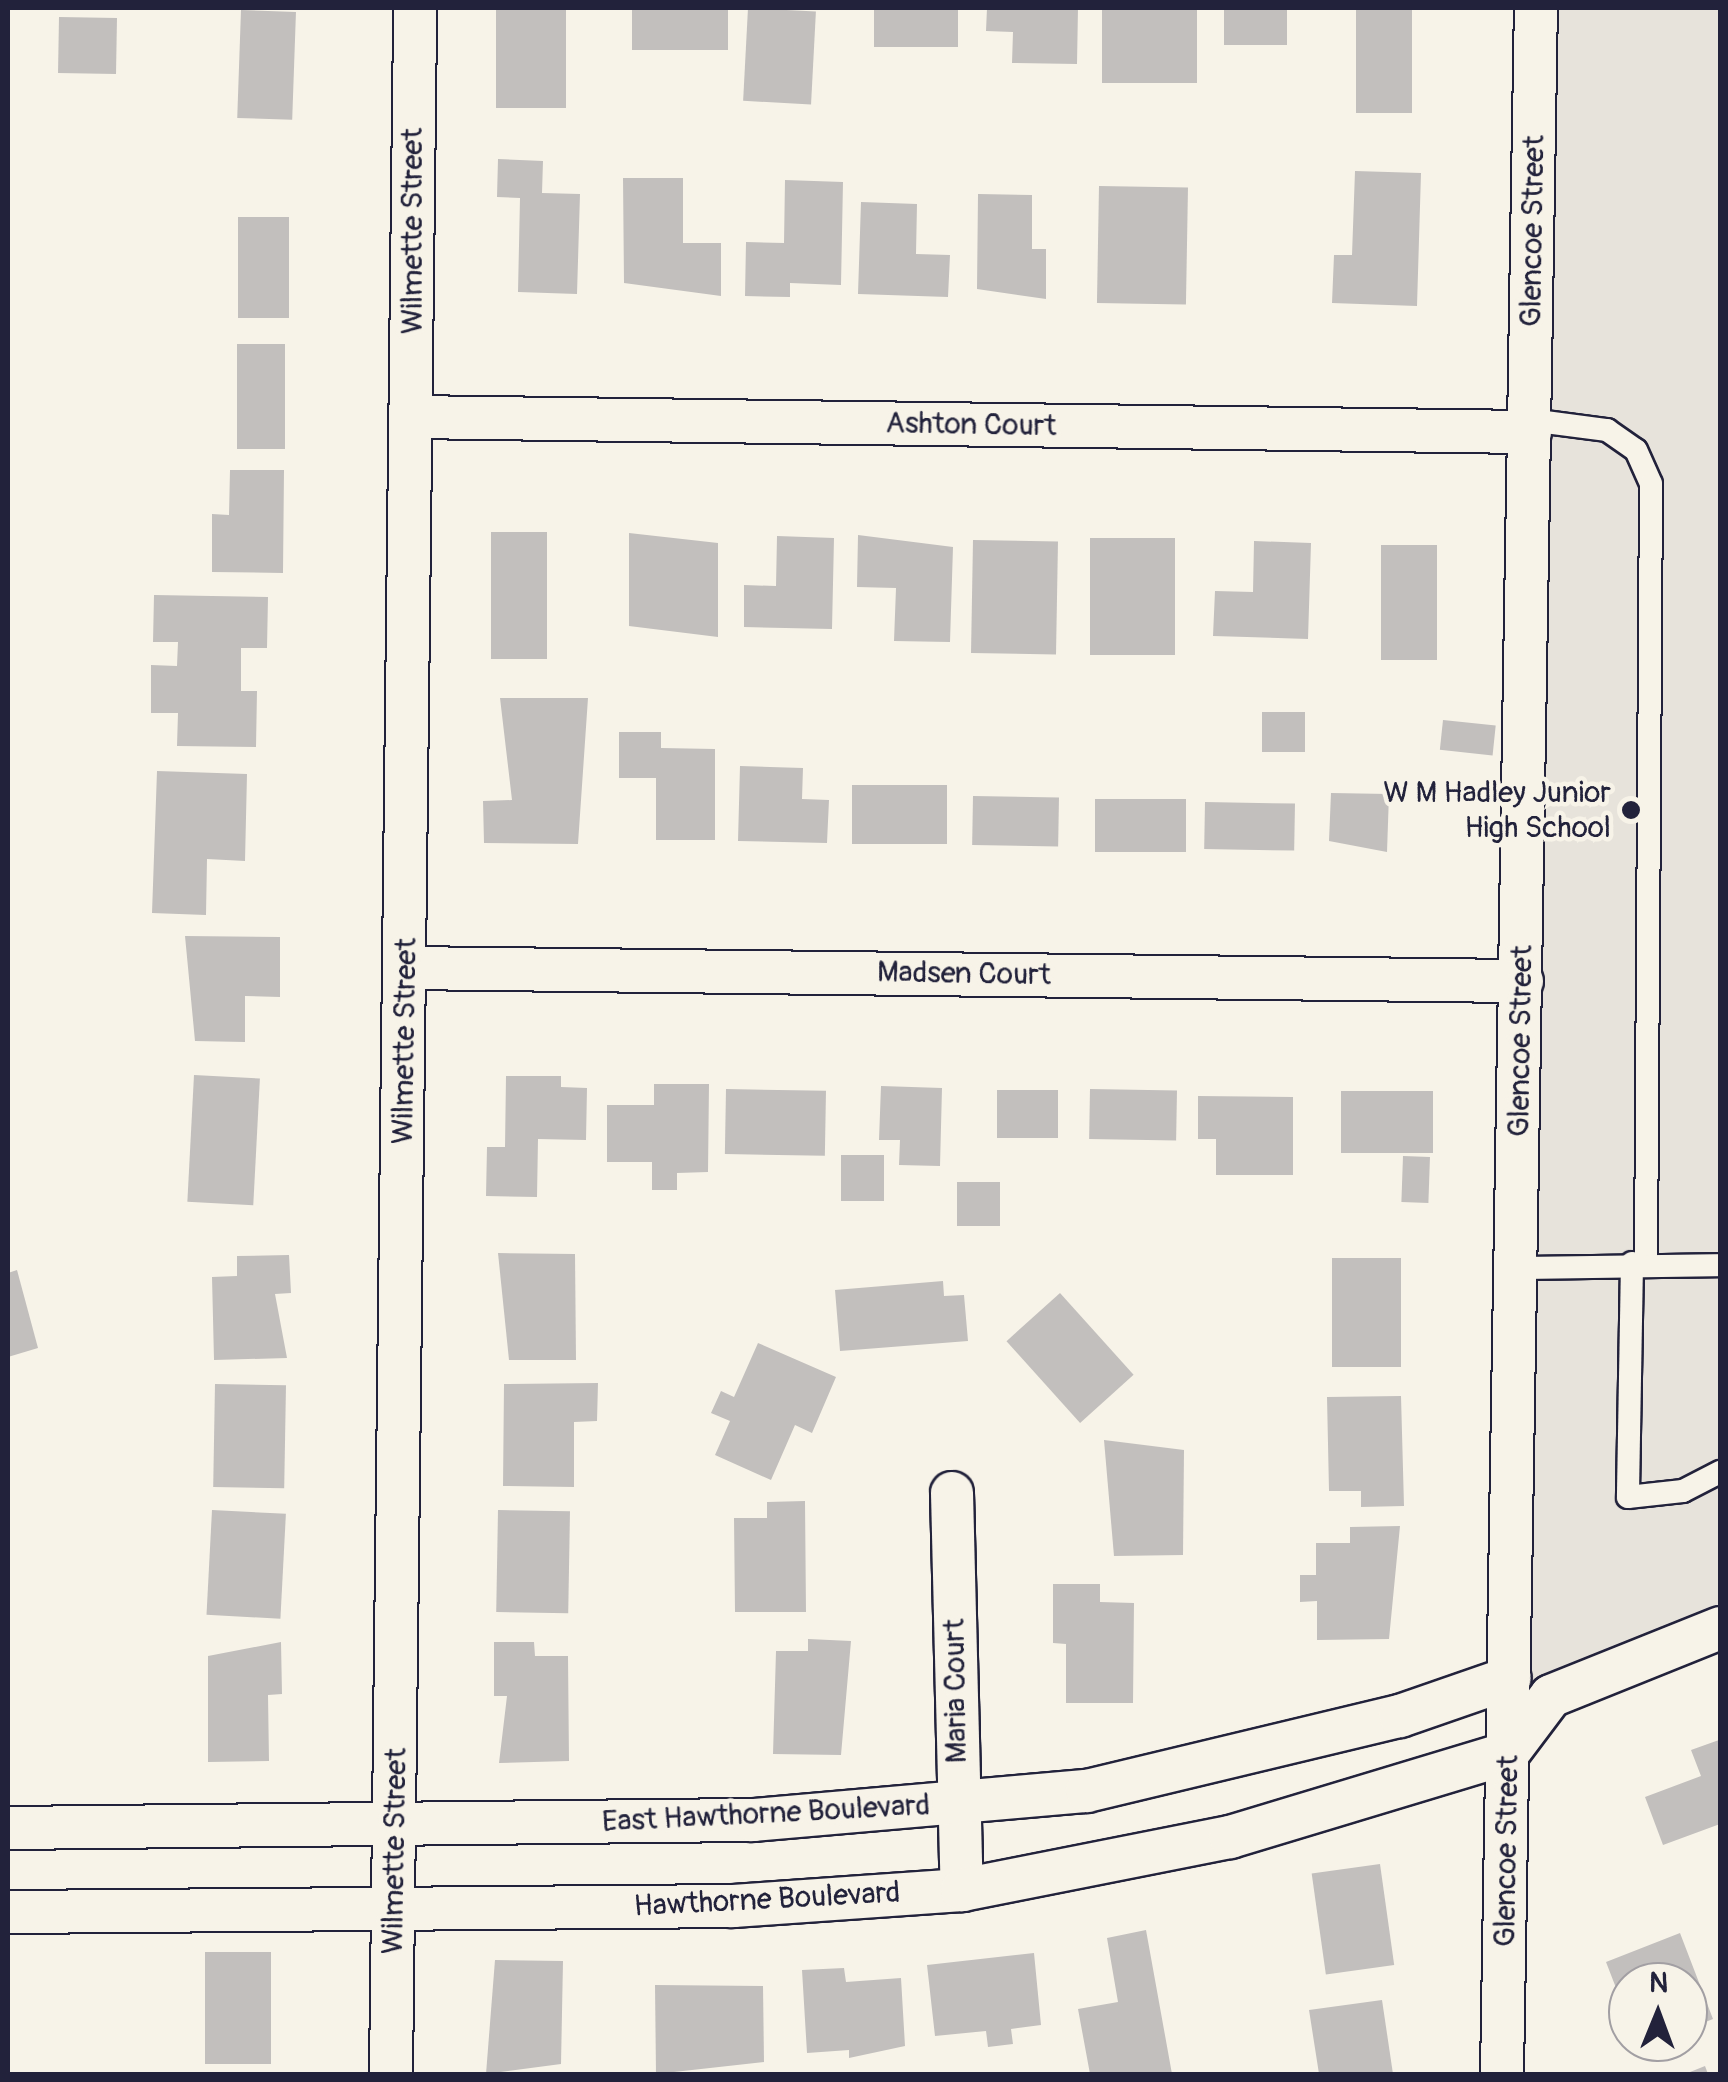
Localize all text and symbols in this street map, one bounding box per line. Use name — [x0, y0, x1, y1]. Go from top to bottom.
street label: Wilmette Street — [395, 128, 431, 334]
street label: Glencoe Street — [1513, 135, 1553, 327]
street label: Ashton Court — [885, 406, 1057, 444]
place label: W M Hadley Junior High School — [1383, 775, 1611, 846]
marker: W M Hadley Junior High School — [1620, 799, 1642, 821]
street label: Wilmette Street — [385, 938, 425, 1144]
street label: Glencoe Street — [1501, 945, 1541, 1137]
street label: Madsen Court — [877, 954, 1051, 994]
street label: Maria Court — [937, 1618, 975, 1764]
street label: Wilmette Street — [375, 1748, 415, 1954]
street label: Glencoe Street — [1487, 1755, 1527, 1947]
street label: East Hawthorne Boulevard — [601, 1787, 931, 1841]
street label: Hawthorne Boulevard — [633, 1875, 901, 1925]
north arrow — [1608, 1962, 1708, 2062]
text: N — [1649, 1966, 1668, 2001]

